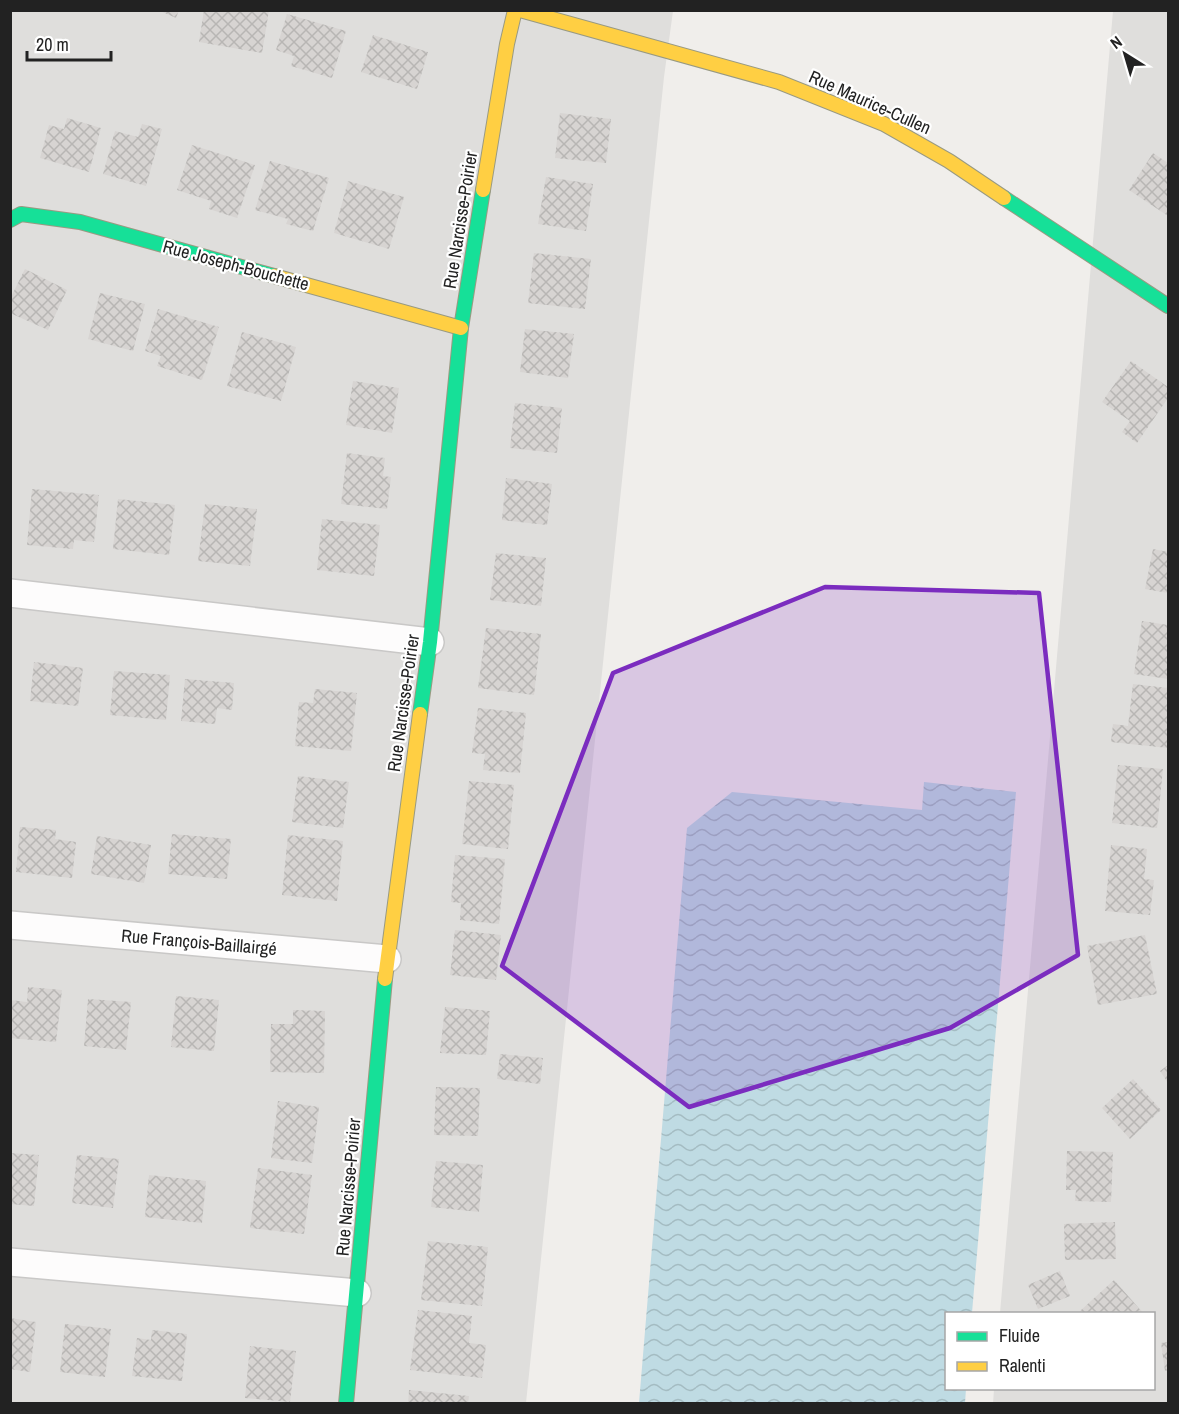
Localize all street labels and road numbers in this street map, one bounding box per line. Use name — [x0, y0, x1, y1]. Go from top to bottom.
street label: Rue Maurice-Cullen — [805, 64, 935, 140]
street label: Rue Narcisse-Poirier — [437, 150, 483, 290]
street label: Rue Joseph-Bouchette — [160, 233, 312, 297]
street label: Rue Narcisse-Poirier — [381, 633, 425, 773]
street label: Rue François-Baillairgé — [120, 923, 278, 961]
street label: Rue Narcisse-Poirier — [330, 1117, 367, 1257]

